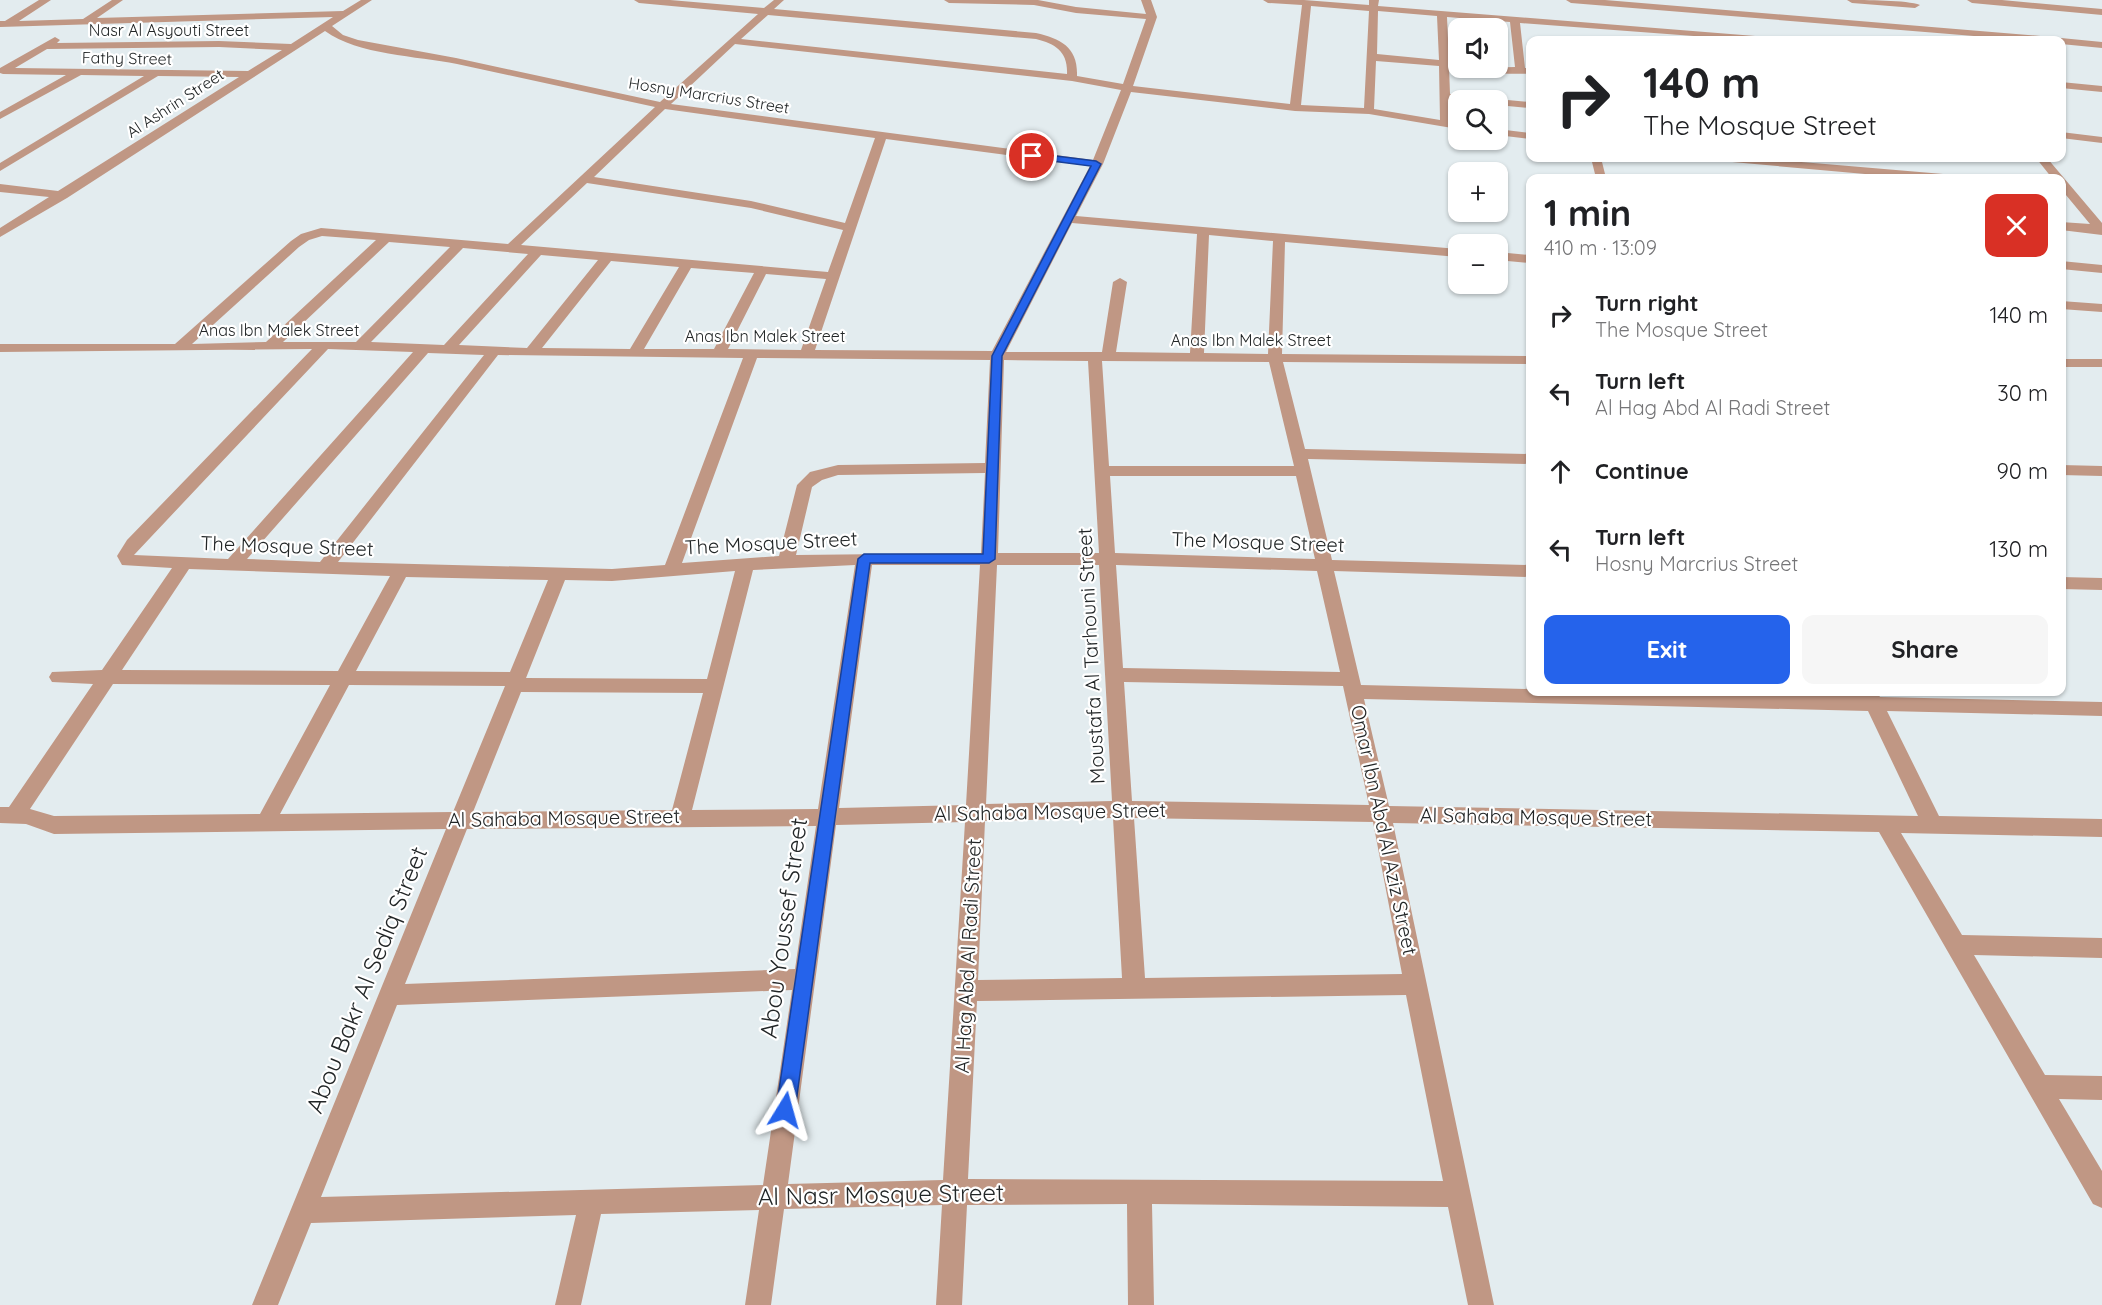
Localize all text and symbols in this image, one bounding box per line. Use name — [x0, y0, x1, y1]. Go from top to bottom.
map controls — [1448, 18, 1508, 294]
button: sound — [1448, 18, 1508, 78]
street label: Nasr Al Asyouti Street — [89, 20, 249, 40]
street label: Fathy Street — [82, 47, 172, 69]
text: 140 m — [1643, 56, 1760, 109]
icon: right — [1544, 60, 1622, 138]
street label: Al Ashrin Street — [122, 64, 228, 142]
street label: Hosny Marcrius Street — [627, 72, 791, 118]
button: search — [1448, 90, 1508, 150]
text: The Mosque Street — [1643, 108, 1877, 142]
pin — [1006, 130, 1057, 181]
icon: arrive — [1015, 139, 1048, 172]
button: + — [1448, 162, 1508, 222]
text: 1 min — [1544, 190, 1631, 235]
button: close — [1985, 194, 2048, 257]
button: − — [1448, 234, 1508, 294]
text: 410 m · 13:09 — [1544, 235, 1657, 260]
text: Turn right — [1595, 289, 1699, 317]
icon: right — [1544, 299, 1577, 332]
text: 140 m — [1989, 301, 2048, 329]
text: The Mosque Street — [1595, 317, 1768, 342]
street label: Anas Ibn Malek Street — [199, 320, 359, 340]
street label: Anas Ibn Malek Street — [685, 326, 845, 346]
street label: Anas Ibn Malek Street — [1171, 330, 1331, 350]
text: Turn left — [1595, 367, 1685, 395]
icon: left — [1544, 377, 1577, 410]
text: 30 m — [1997, 379, 2048, 407]
text: Al Hag Abd Al Radi Street — [1595, 395, 1830, 420]
icon: ahead — [1544, 455, 1577, 488]
text: Continue — [1595, 457, 1689, 485]
text: 90 m — [1997, 457, 2048, 485]
text: Turn left — [1595, 523, 1685, 551]
street label: The Mosque Street — [684, 525, 858, 560]
street label: The Mosque Street — [1171, 526, 1345, 557]
street label: Moustafa Al Tarhouni Street — [1071, 527, 1110, 785]
street label: The Mosque Street — [200, 530, 374, 561]
icon: left — [1544, 533, 1577, 566]
text: 130 m — [1989, 535, 2048, 563]
text: Hosny Marcrius Street — [1595, 551, 1798, 576]
button: Exit — [1544, 615, 1790, 684]
button: Share — [1802, 615, 2048, 684]
street label: Omar Ibn Abd Al Aziz Street — [1346, 703, 1423, 957]
street label: Al Sahaba Mosque Street — [934, 797, 1167, 826]
street label: Al Sahaba Mosque Street — [1420, 802, 1653, 831]
street label: Al Sahaba Mosque Street — [448, 803, 681, 832]
street label: Abou Youssef Street — [753, 816, 813, 1040]
street label: Al Hag Abd Al Radi Street — [949, 838, 986, 1074]
street label: Abou Bakr Al Sediq Street — [299, 842, 433, 1117]
position arrow — [753, 1078, 817, 1142]
street label: Al Nasr Mosque Street — [758, 1177, 1004, 1211]

